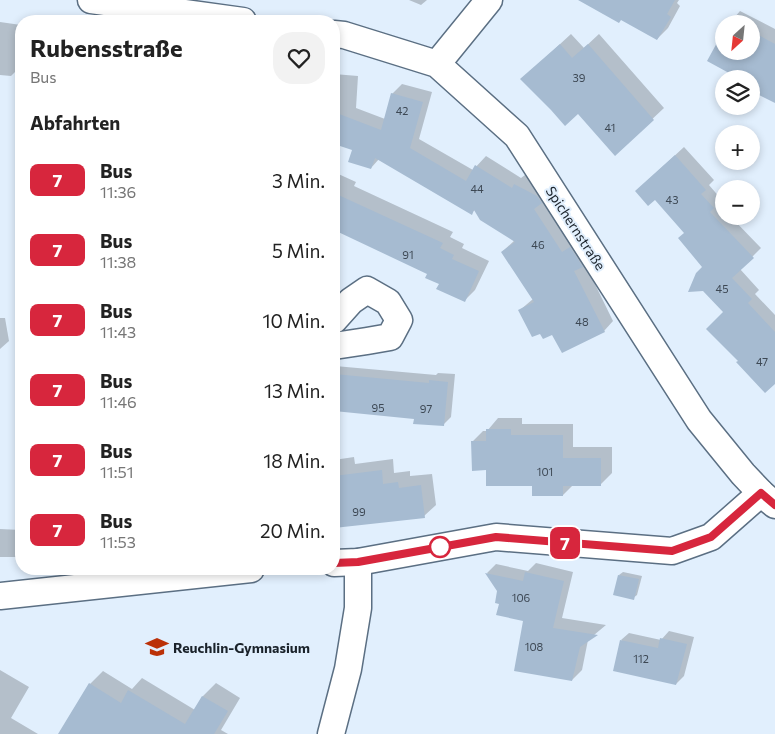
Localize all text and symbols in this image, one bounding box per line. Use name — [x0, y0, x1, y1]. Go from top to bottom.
north arrow — [715, 15, 760, 60]
map controls — [715, 15, 760, 225]
button: heart — [273, 32, 325, 84]
text: Rubensstraße — [30, 33, 183, 62]
text: Bus — [30, 67, 57, 86]
button: layers — [715, 70, 760, 115]
house number: 39 — [573, 71, 586, 84]
house number: 42 — [396, 104, 408, 117]
text: Abfahrten — [30, 111, 120, 134]
house number: 41 — [605, 121, 615, 134]
button: + — [715, 125, 760, 170]
text: Bus — [100, 159, 132, 182]
text: 7 — [53, 169, 62, 191]
text: 3 Min. — [272, 169, 325, 192]
button: − — [715, 180, 760, 225]
text: 11:36 — [100, 182, 136, 201]
house number: 44 — [470, 182, 484, 195]
street label: Spichernstraße — [543, 183, 609, 273]
house number: 43 — [666, 193, 678, 206]
text: Bus — [100, 229, 132, 252]
house number: 46 — [531, 238, 545, 251]
text: 7 — [53, 239, 62, 261]
text: 5 Min. — [272, 239, 325, 262]
house number: 91 — [402, 248, 414, 261]
text: 11:38 — [100, 252, 136, 271]
house number: 45 — [716, 282, 728, 295]
text: Bus — [100, 299, 132, 322]
text: 7 — [53, 309, 62, 331]
text: 10 Min. — [262, 309, 325, 332]
house number: 48 — [575, 315, 589, 328]
text: 11:43 — [100, 322, 136, 341]
house number: 47 — [756, 355, 768, 368]
text: Bus — [100, 369, 132, 392]
text: 7 — [53, 379, 62, 401]
text: 13 Min. — [264, 379, 325, 402]
text: 11:46 — [100, 392, 137, 411]
house number: 95 — [372, 401, 385, 414]
house number: 97 — [420, 402, 432, 415]
text: Bus — [100, 439, 132, 462]
text: 7 — [53, 449, 62, 471]
text: 18 Min. — [263, 449, 325, 472]
text: 11:51 — [100, 462, 134, 481]
house number: 101 — [537, 465, 553, 478]
house number: 99 — [352, 505, 366, 518]
text: Bus — [100, 509, 132, 532]
text: 7 — [53, 519, 62, 541]
text: 20 Min. — [260, 519, 325, 542]
line badge: 7 — [549, 527, 581, 559]
text: 11:53 — [100, 532, 136, 551]
text: 7 — [560, 532, 570, 554]
unlabelled marker — [429, 536, 451, 558]
house number: 106 — [512, 591, 531, 604]
school or university icon: Reuchlin-Gymnasium — [144, 634, 170, 660]
place label: Reuchlin-Gymnasium — [173, 639, 310, 656]
house number: 108 — [525, 640, 544, 653]
house number: 112 — [633, 652, 649, 665]

